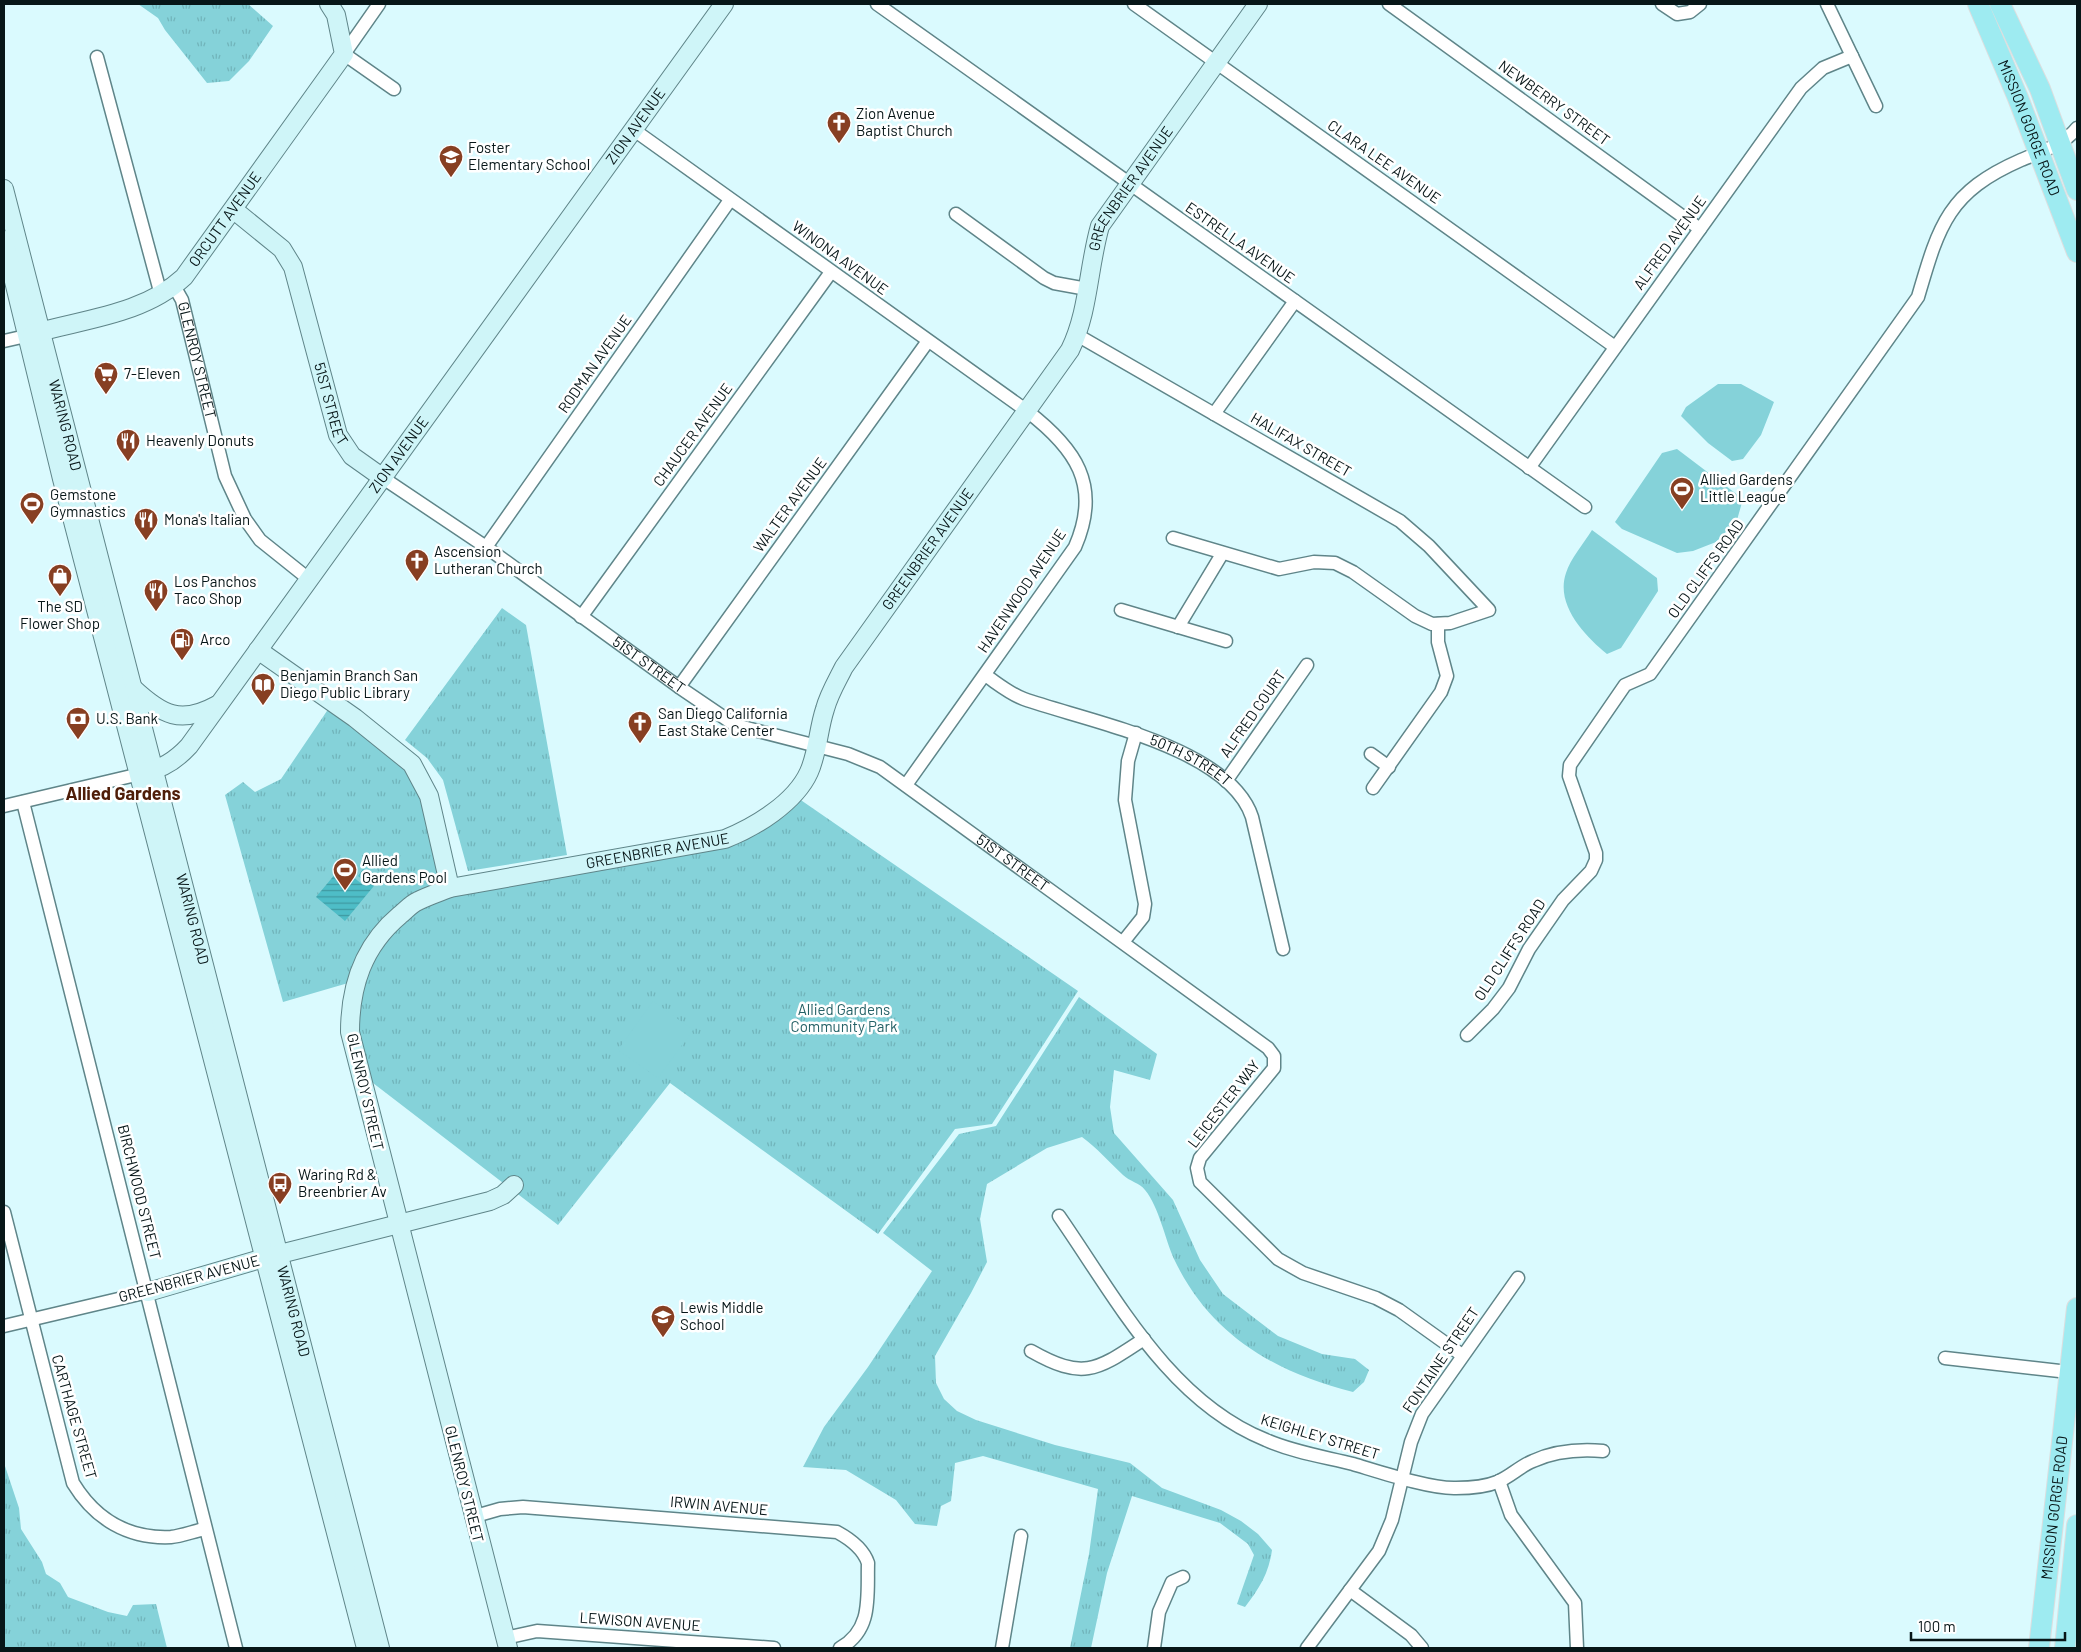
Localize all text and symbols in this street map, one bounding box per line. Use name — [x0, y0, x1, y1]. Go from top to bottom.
street label: NEWBERRY STREET — [1495, 56, 1614, 149]
street label: MISSION GORGE ROAD — [1995, 57, 2065, 198]
street label: ZION AVENUE — [601, 84, 669, 167]
place label: Zion Avenue Baptist Church — [856, 104, 953, 139]
church icon: Zion Avenue Baptist Church — [826, 110, 852, 144]
street label: CLARA LEE AVENUE — [1325, 115, 1445, 207]
street label: GREENBRIER AVENUE — [1084, 122, 1176, 252]
place label: Foster Elementary School — [468, 138, 590, 173]
school or university icon: Foster Elementary School — [438, 144, 464, 178]
street label: ORCUTT AVENUE — [184, 168, 265, 270]
street label: ALFRED AVENUE — [1629, 192, 1709, 293]
street label: ESTRELLA AVENUE — [1183, 198, 1299, 287]
street label: WINONA AVENUE — [789, 216, 892, 298]
street label: GLENROY STREET — [175, 300, 221, 420]
street label: RODMAN AVENUE — [554, 311, 635, 416]
street label: 51ST STREET — [311, 360, 352, 448]
supermarket icon: 7-Eleven — [93, 361, 119, 395]
place label: 7-Eleven — [124, 364, 180, 382]
street label: WARING ROAD — [46, 378, 86, 472]
street label: CHAUCER AVENUE — [649, 379, 736, 489]
street label: HALIFAX STREET — [1248, 408, 1355, 480]
street label: ZION AVENUE — [365, 413, 432, 496]
restaurant icon: Heavenly Donuts — [115, 428, 141, 462]
place label: Heavenly Donuts — [146, 431, 254, 449]
street label: WALTER AVENUE — [749, 453, 830, 555]
place label: Allied Gardens Little League — [1700, 470, 1793, 505]
sports icon: Allied Gardens Little League — [1669, 476, 1695, 510]
street label: GREENBRIER AVENUE — [878, 484, 977, 613]
place label: Gemstone Gymnastics — [50, 485, 126, 520]
sports icon: Gemstone Gymnastics — [19, 491, 45, 525]
restaurant icon: Mona's Italian — [133, 507, 159, 541]
place label: Mona's Italian — [164, 510, 250, 528]
street label: OLD CLIFFS ROAD — [1663, 516, 1747, 621]
street label: HAVENWOOD AVENUE — [973, 525, 1069, 656]
place label: Ascension Lutheran Church — [434, 542, 543, 577]
church icon: Ascension Lutheran Church — [404, 548, 430, 582]
shop icon: The SD Flower Shop — [47, 563, 73, 597]
place label: Los Panchos Taco Shop — [174, 572, 257, 607]
restaurant icon: Los Panchos Taco Shop — [143, 578, 169, 612]
place label: The SD Flower Shop — [20, 597, 100, 632]
fuel station icon: Arco — [169, 627, 195, 661]
place label: Arco — [200, 630, 230, 648]
street label: 51ST STREET — [609, 632, 689, 697]
place label: Benjamin Branch San Diego Public Library — [280, 666, 418, 701]
street label: ALFRED COURT — [1215, 666, 1289, 761]
library icon: Benjamin Branch San Diego Public Library — [250, 672, 276, 706]
place label: San Diego California East Stake Center — [658, 704, 788, 739]
bank icon: U.S. Bank — [65, 706, 91, 740]
place label: U.S. Bank — [96, 709, 158, 727]
church icon: San Diego California East Stake Center — [627, 710, 653, 744]
street label: 50TH STREET — [1148, 730, 1236, 789]
district label: Allied Gardens — [65, 782, 181, 804]
street label: GREENBRIER AVENUE — [584, 828, 731, 872]
street label: 51ST STREET — [973, 830, 1053, 895]
place label: Allied Gardens Pool — [362, 851, 447, 886]
sports icon: Allied Gardens Pool — [332, 857, 358, 891]
street label: WARING ROAD — [173, 872, 213, 966]
street label: OLD CLIFFS ROAD — [1470, 895, 1549, 1004]
park label: Allied Gardens Community Park — [791, 1000, 898, 1035]
street label: GLENROY STREET — [344, 1031, 388, 1152]
street label: LEICESTER WAY — [1183, 1056, 1263, 1151]
street label: BIRCHWOOD STREET — [115, 1123, 165, 1261]
place label: Waring Rd & Breenbrier Av — [298, 1165, 387, 1200]
bus stop icon: Waring Rd & Breenbrier Av — [267, 1171, 293, 1205]
street label: GREENBRIER AVENUE — [116, 1251, 261, 1306]
street label: WARING ROAD — [274, 1264, 315, 1358]
place label: Lewis Middle School — [680, 1298, 764, 1333]
street label: FONTAINE STREET — [1398, 1303, 1482, 1416]
school or university icon: Lewis Middle School — [650, 1304, 676, 1338]
street label: CARTHAGE STREET — [49, 1352, 101, 1481]
street label: KEIGHLEY STREET — [1259, 1409, 1382, 1463]
street label: GLENROY STREET — [442, 1424, 488, 1544]
street label: MISSION GORGE ROAD — [2037, 1435, 2071, 1581]
street label: IRWIN AVENUE — [669, 1492, 769, 1518]
street label: LEWISON AVENUE — [579, 1608, 701, 1634]
scale bar — [1911, 1610, 2065, 1642]
text: 100 m — [1918, 1617, 1956, 1635]

